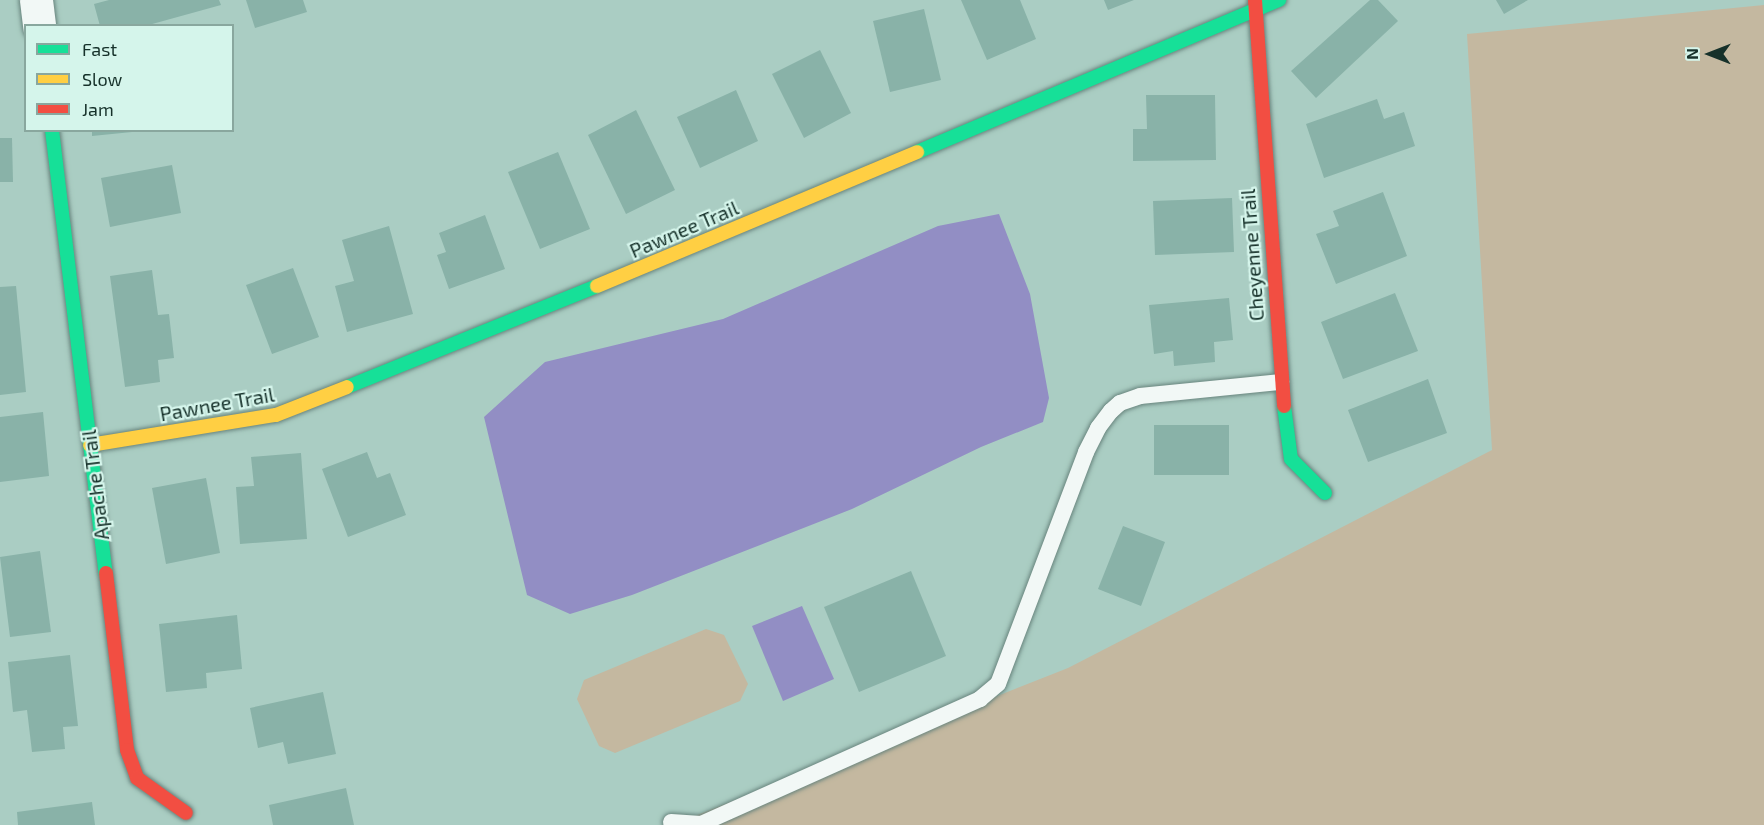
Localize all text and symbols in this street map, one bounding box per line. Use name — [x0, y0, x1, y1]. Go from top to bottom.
legend — [24, 24, 234, 132]
north arrow — [1680, 24, 1740, 84]
text: Fast — [82, 38, 117, 60]
text: N — [1682, 48, 1701, 60]
text: Slow — [82, 68, 122, 90]
text: Jam — [82, 98, 114, 120]
street label: Cheyenne Trail — [1235, 188, 1269, 322]
street label: Pawnee Trail — [626, 195, 742, 263]
street label: Pawnee Trail — [158, 382, 276, 426]
street label: Apache Trail — [76, 428, 114, 542]

